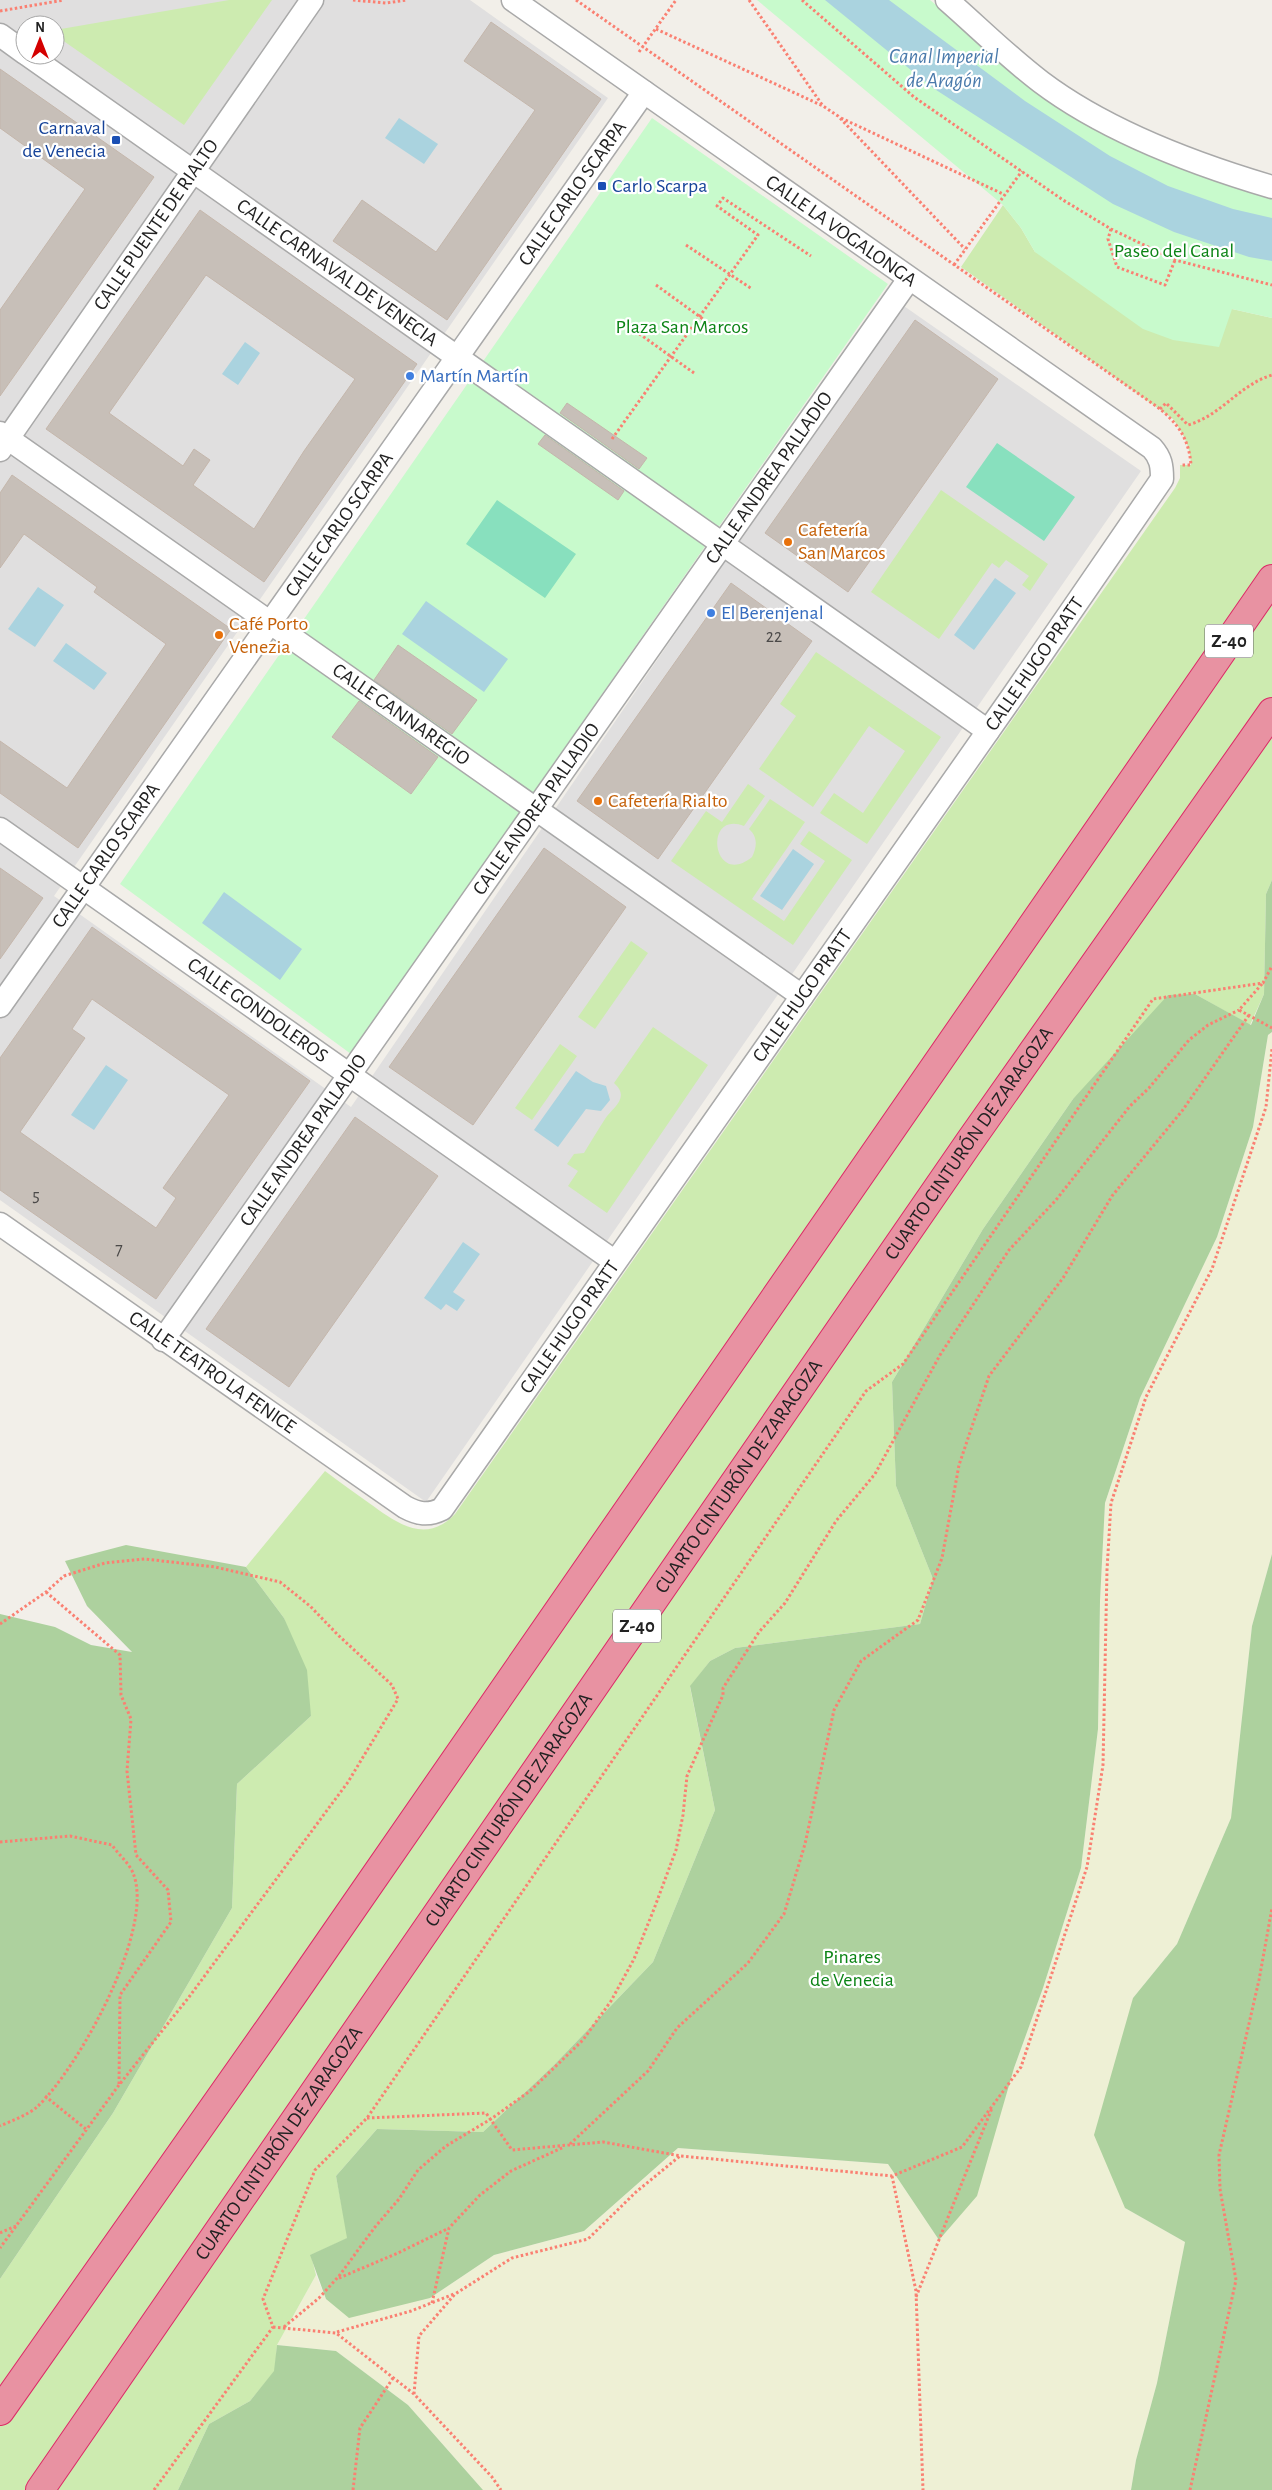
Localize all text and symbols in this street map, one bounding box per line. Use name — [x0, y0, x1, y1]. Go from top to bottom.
north arrow — [15, 15, 65, 65]
text: N — [35, 21, 45, 35]
water label: Canal Imperial de Aragón — [889, 46, 999, 91]
street label: CALLE CARLO SCARPA — [515, 117, 630, 269]
place label: Carnaval de Venecia — [22, 118, 106, 161]
marker: Carnaval de Venecia — [110, 134, 122, 146]
street label: CALLE PUENTE DE RIALTO — [90, 136, 222, 314]
street label: CALLE LA VOGALONGA — [762, 171, 920, 291]
place label: Carlo Scarpa — [612, 176, 707, 196]
marker: Carlo Scarpa — [596, 180, 608, 192]
street label: CALLE CARNAVAL DE VENECIA — [233, 195, 442, 350]
park label: Paseo del Canal — [1114, 241, 1234, 261]
park label: Plaza San Marcos — [615, 317, 749, 337]
place label: Martín Martín — [420, 366, 529, 386]
marker: Martín Martín — [404, 370, 416, 382]
street label: CALLE ANDREA PALLADIO — [702, 388, 836, 567]
street label: CALLE CARLO SCARPA — [282, 448, 397, 600]
place label: Cafetería San Marcos — [798, 520, 886, 563]
marker: Cafetería San Marcos — [782, 536, 794, 548]
street label: CALLE HUGO PRATT — [982, 593, 1088, 734]
place label: El Berenjenal — [721, 603, 824, 623]
marker: El Berenjenal — [705, 607, 717, 619]
place label: Café Porto Venezia — [229, 614, 308, 657]
road number: Z-40 — [1205, 624, 1253, 658]
house number: 22 — [766, 628, 782, 646]
marker: Café Porto Venezia — [213, 629, 225, 641]
street label: CALLE CANNAREGIO — [329, 660, 473, 769]
street label: CALLE ANDREA PALLADIO — [469, 719, 603, 899]
street label: CALLE CARLO SCARPA — [48, 779, 164, 932]
place label: Cafetería Rialto — [608, 791, 728, 811]
marker: Cafetería Rialto — [592, 795, 604, 807]
street label: CALLE HUGO PRATT — [749, 925, 856, 1066]
street label: CALLE GONDOLEROS — [184, 954, 332, 1066]
street label: CUARTO CINTURÓN DE ZARAGOZA — [881, 1023, 1057, 1264]
street label: CALLE ANDREA PALLADIO — [236, 1051, 371, 1230]
house number: 5 — [32, 1187, 40, 1205]
house number: 7 — [115, 1241, 123, 1259]
street label: CALLE HUGO PRATT — [516, 1257, 623, 1397]
street label: CALLE TEATRO LA FENICE — [125, 1307, 300, 1438]
street label: CUARTO CINTURÓN DE ZARAGOZA — [651, 1356, 826, 1597]
road number: Z-40 — [613, 1610, 661, 1642]
street label: CUARTO CINTURÓN DE ZARAGOZA — [421, 1689, 596, 1930]
park label: Pinares de Venecia — [810, 1947, 894, 1990]
street label: CUARTO CINTURÓN DE ZARAGOZA — [192, 2023, 367, 2264]

